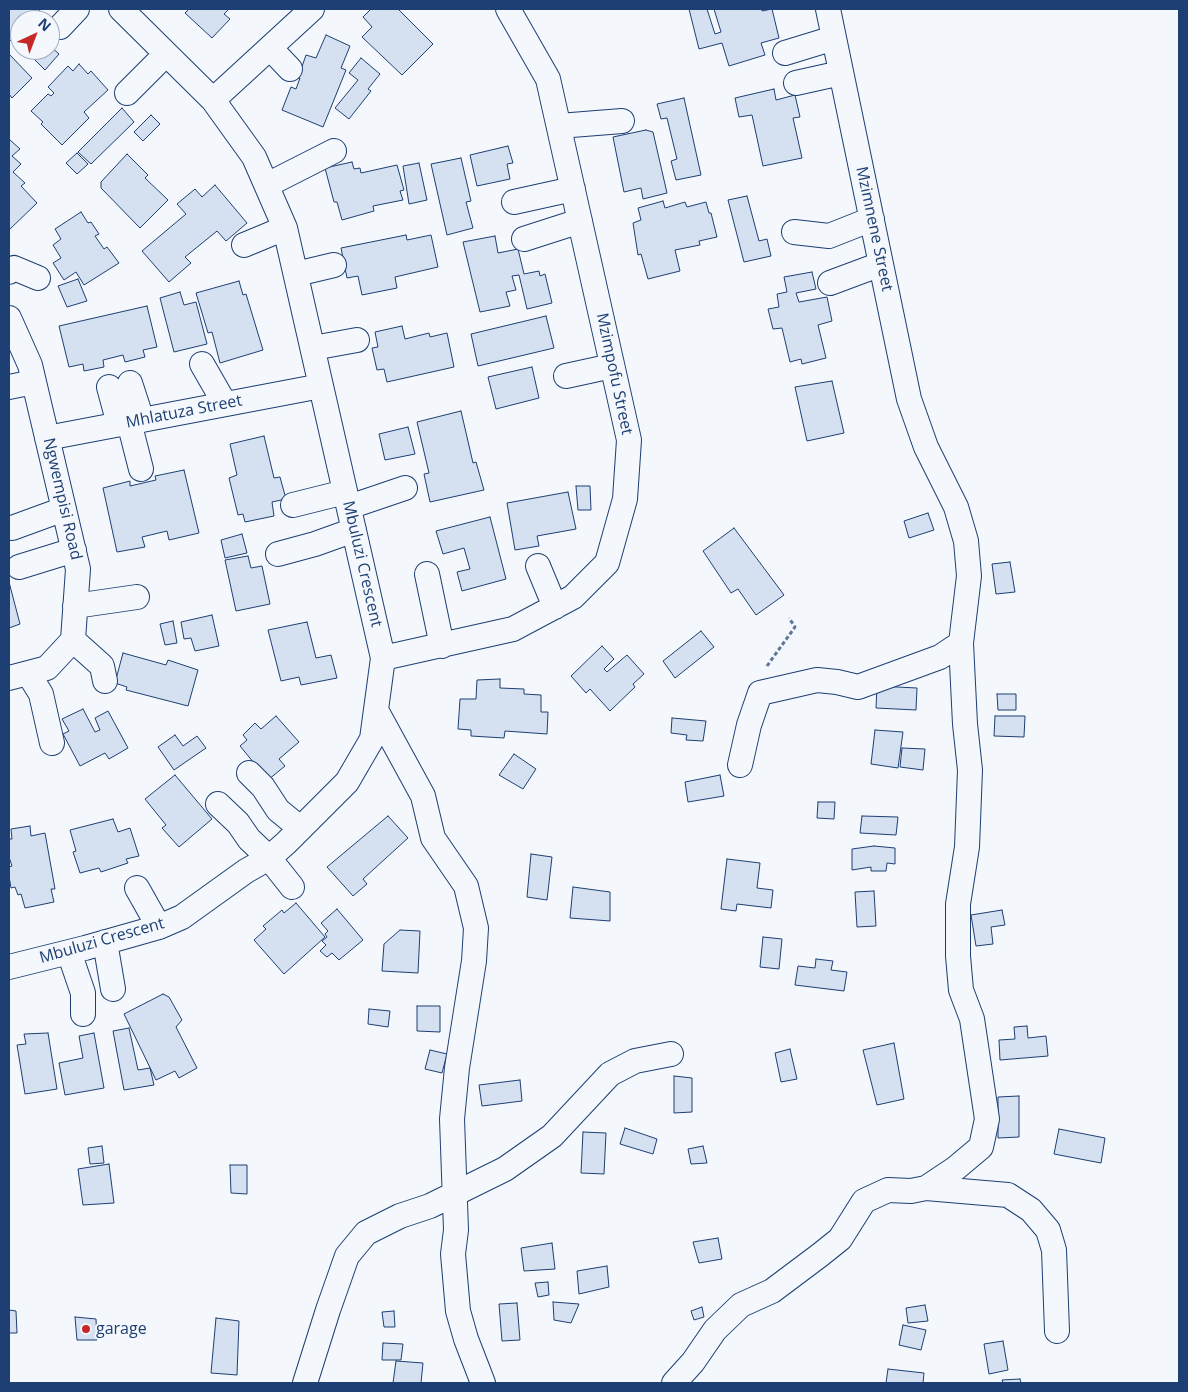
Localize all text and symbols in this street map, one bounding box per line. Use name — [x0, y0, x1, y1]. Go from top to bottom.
north arrow — [10, 10, 60, 60]
text: N — [34, 14, 56, 35]
street label: Mzimnene Street — [851, 165, 897, 293]
street label: Mzimpofu Street — [592, 311, 636, 437]
street label: Mhlatuza Street — [124, 391, 244, 433]
street label: Ngwempisi Road — [39, 436, 85, 562]
street label: Mbuluzi Crescent — [338, 499, 386, 629]
street label: Mbuluzi Crescent — [37, 914, 167, 968]
place label: garage — [96, 1319, 147, 1339]
marker: garage — [80, 1323, 92, 1335]

